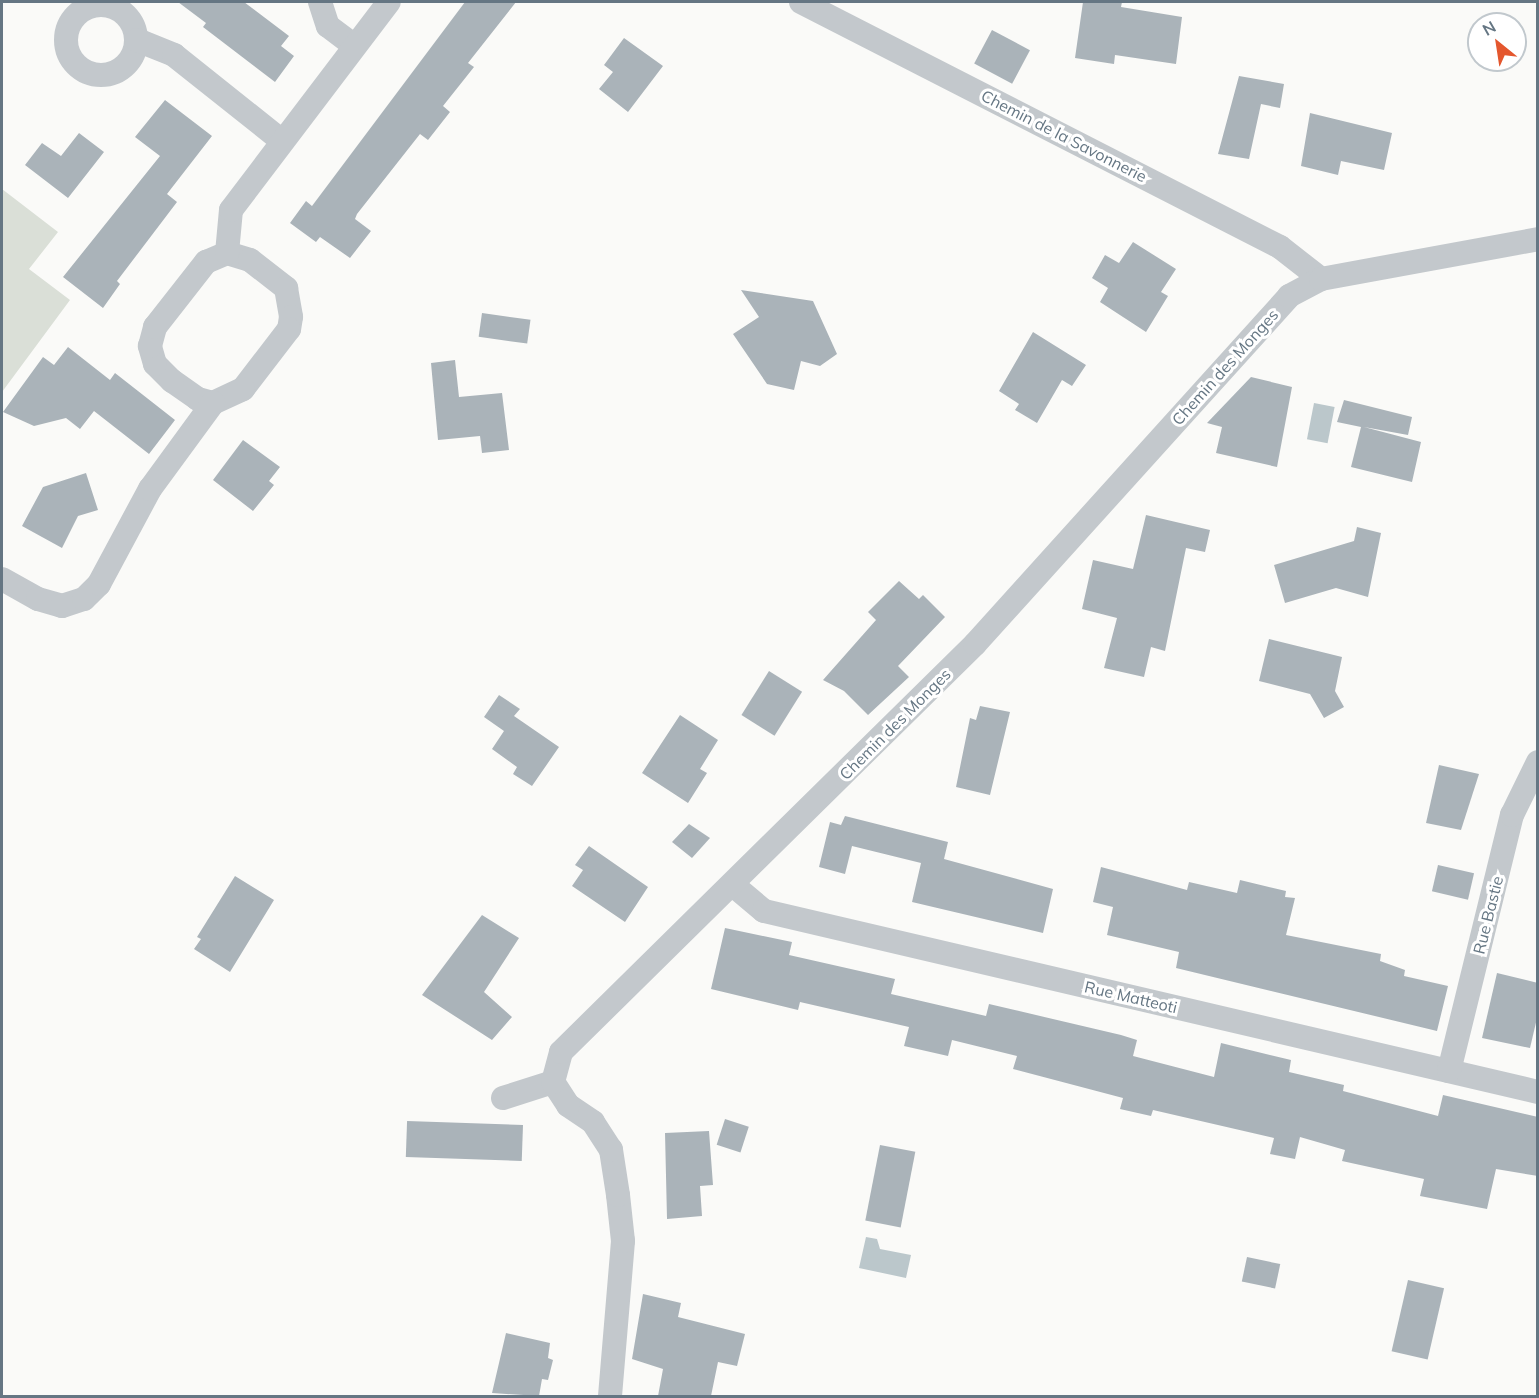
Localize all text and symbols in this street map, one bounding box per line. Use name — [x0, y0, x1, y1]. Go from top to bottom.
north arrow — [1467, 12, 1527, 72]
text: N — [1479, 16, 1499, 40]
street label: Chemin de la Savonnerie — [978, 86, 1150, 186]
street label: Chemin des Monges — [1168, 305, 1282, 429]
street label: Chemin des Monges — [835, 664, 955, 784]
street label: Rue Bastie — [1469, 874, 1507, 956]
street label: Rue Matteoti — [1083, 977, 1179, 1017]

